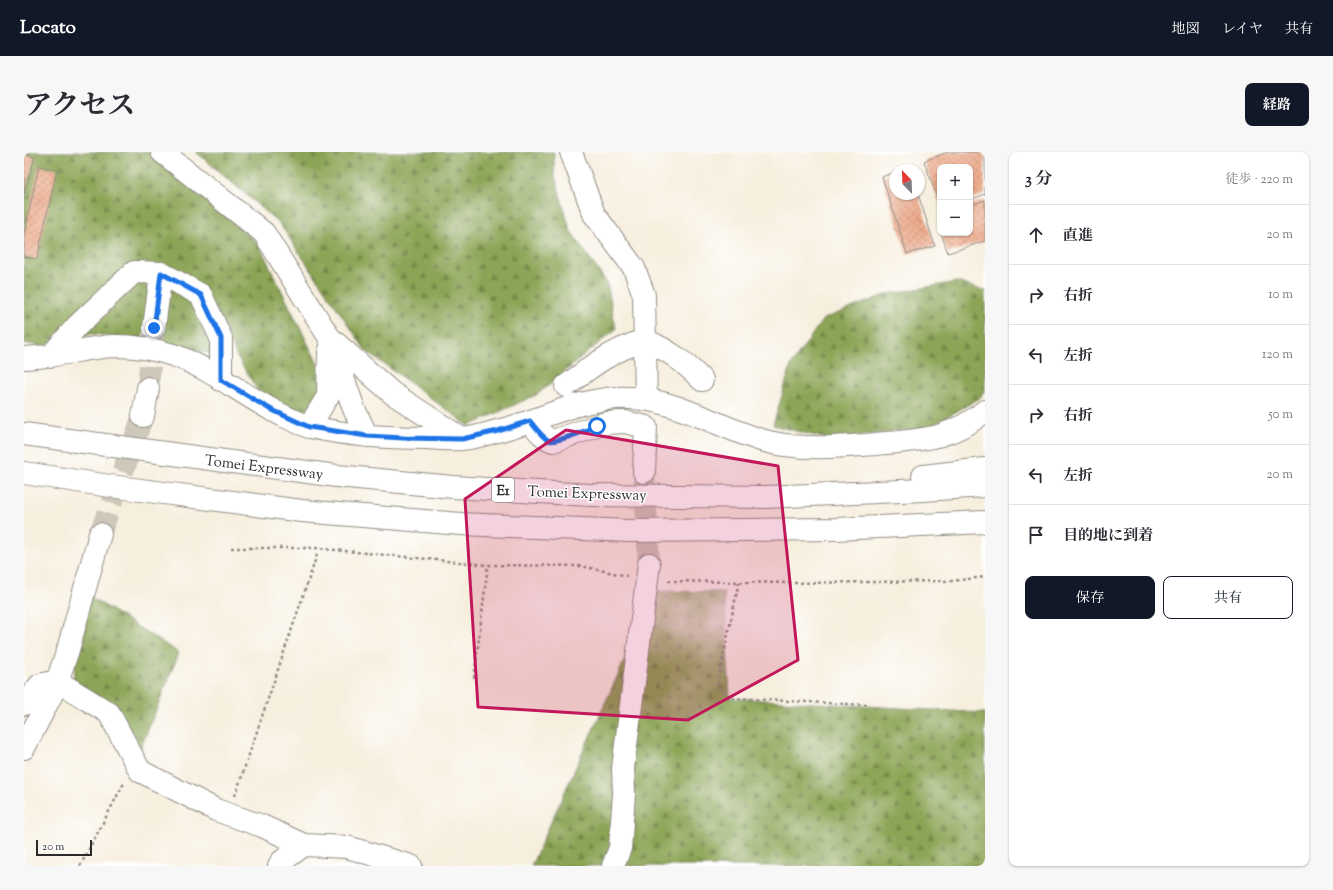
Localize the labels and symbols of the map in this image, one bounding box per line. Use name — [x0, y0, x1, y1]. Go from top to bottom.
north arrow — [889, 164, 925, 200]
route end — [145, 319, 163, 337]
route start — [588, 417, 606, 435]
street label: Tomei Expressway — [203, 451, 325, 486]
road number: E1 — [492, 478, 514, 502]
street label: Tomei Expressway — [527, 482, 647, 507]
scale bar — [36, 838, 92, 857]

